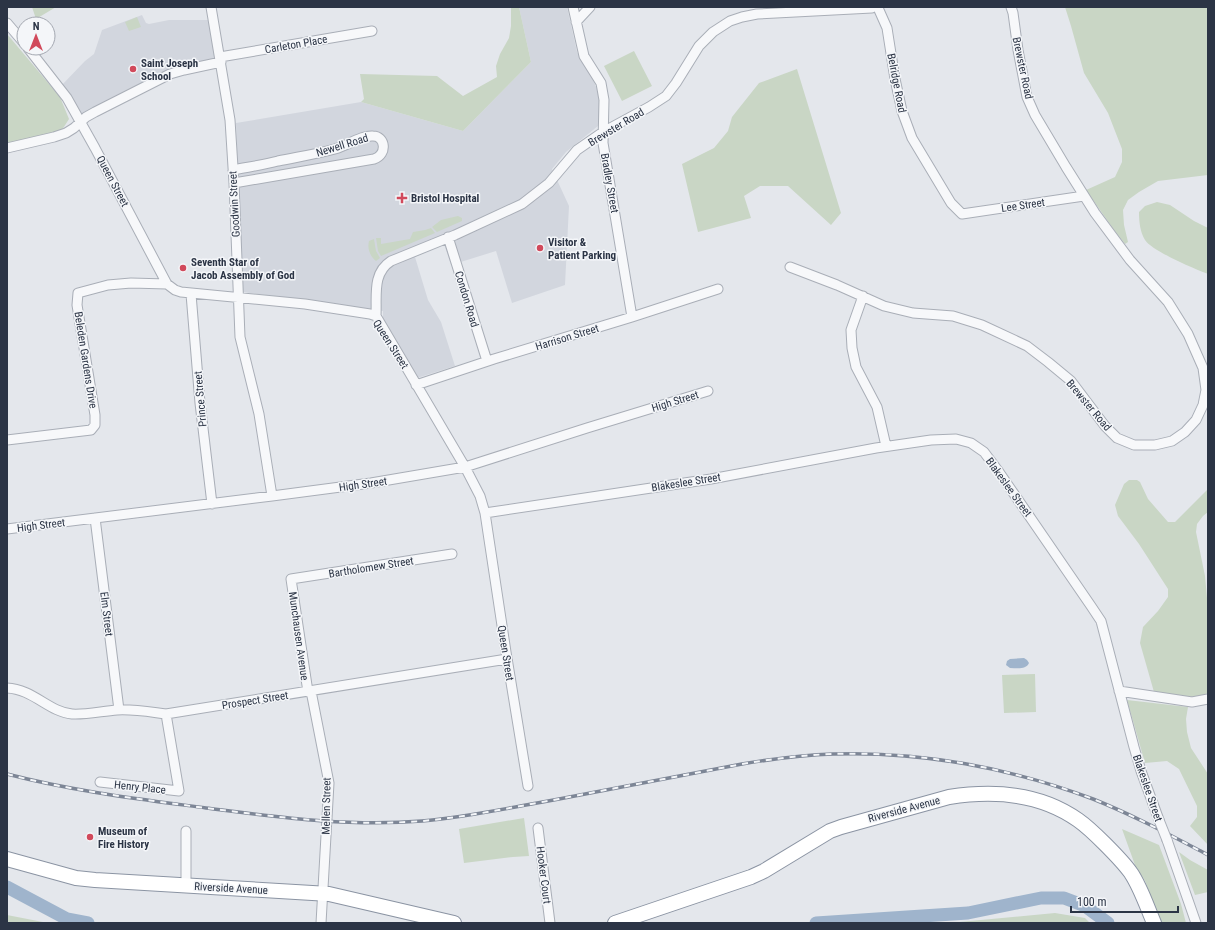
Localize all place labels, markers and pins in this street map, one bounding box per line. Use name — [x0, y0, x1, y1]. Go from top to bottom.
place label: Saint Joseph School — [141, 57, 198, 83]
marker: Saint Joseph School — [128, 64, 138, 74]
marker: Bristol Hospital — [396, 192, 408, 204]
place label: Bristol Hospital — [411, 192, 480, 205]
place label: Visitor & Patient Parking — [548, 236, 616, 262]
marker: Visitor & Patient Parking — [535, 243, 545, 253]
place label: Seventh Star of Jacob Assembly of God — [191, 256, 295, 282]
marker: Seventh Star of Jacob Assembly of God — [178, 263, 188, 273]
place label: Museum of Fire History — [98, 825, 149, 851]
marker: Museum of Fire History — [85, 832, 95, 842]

